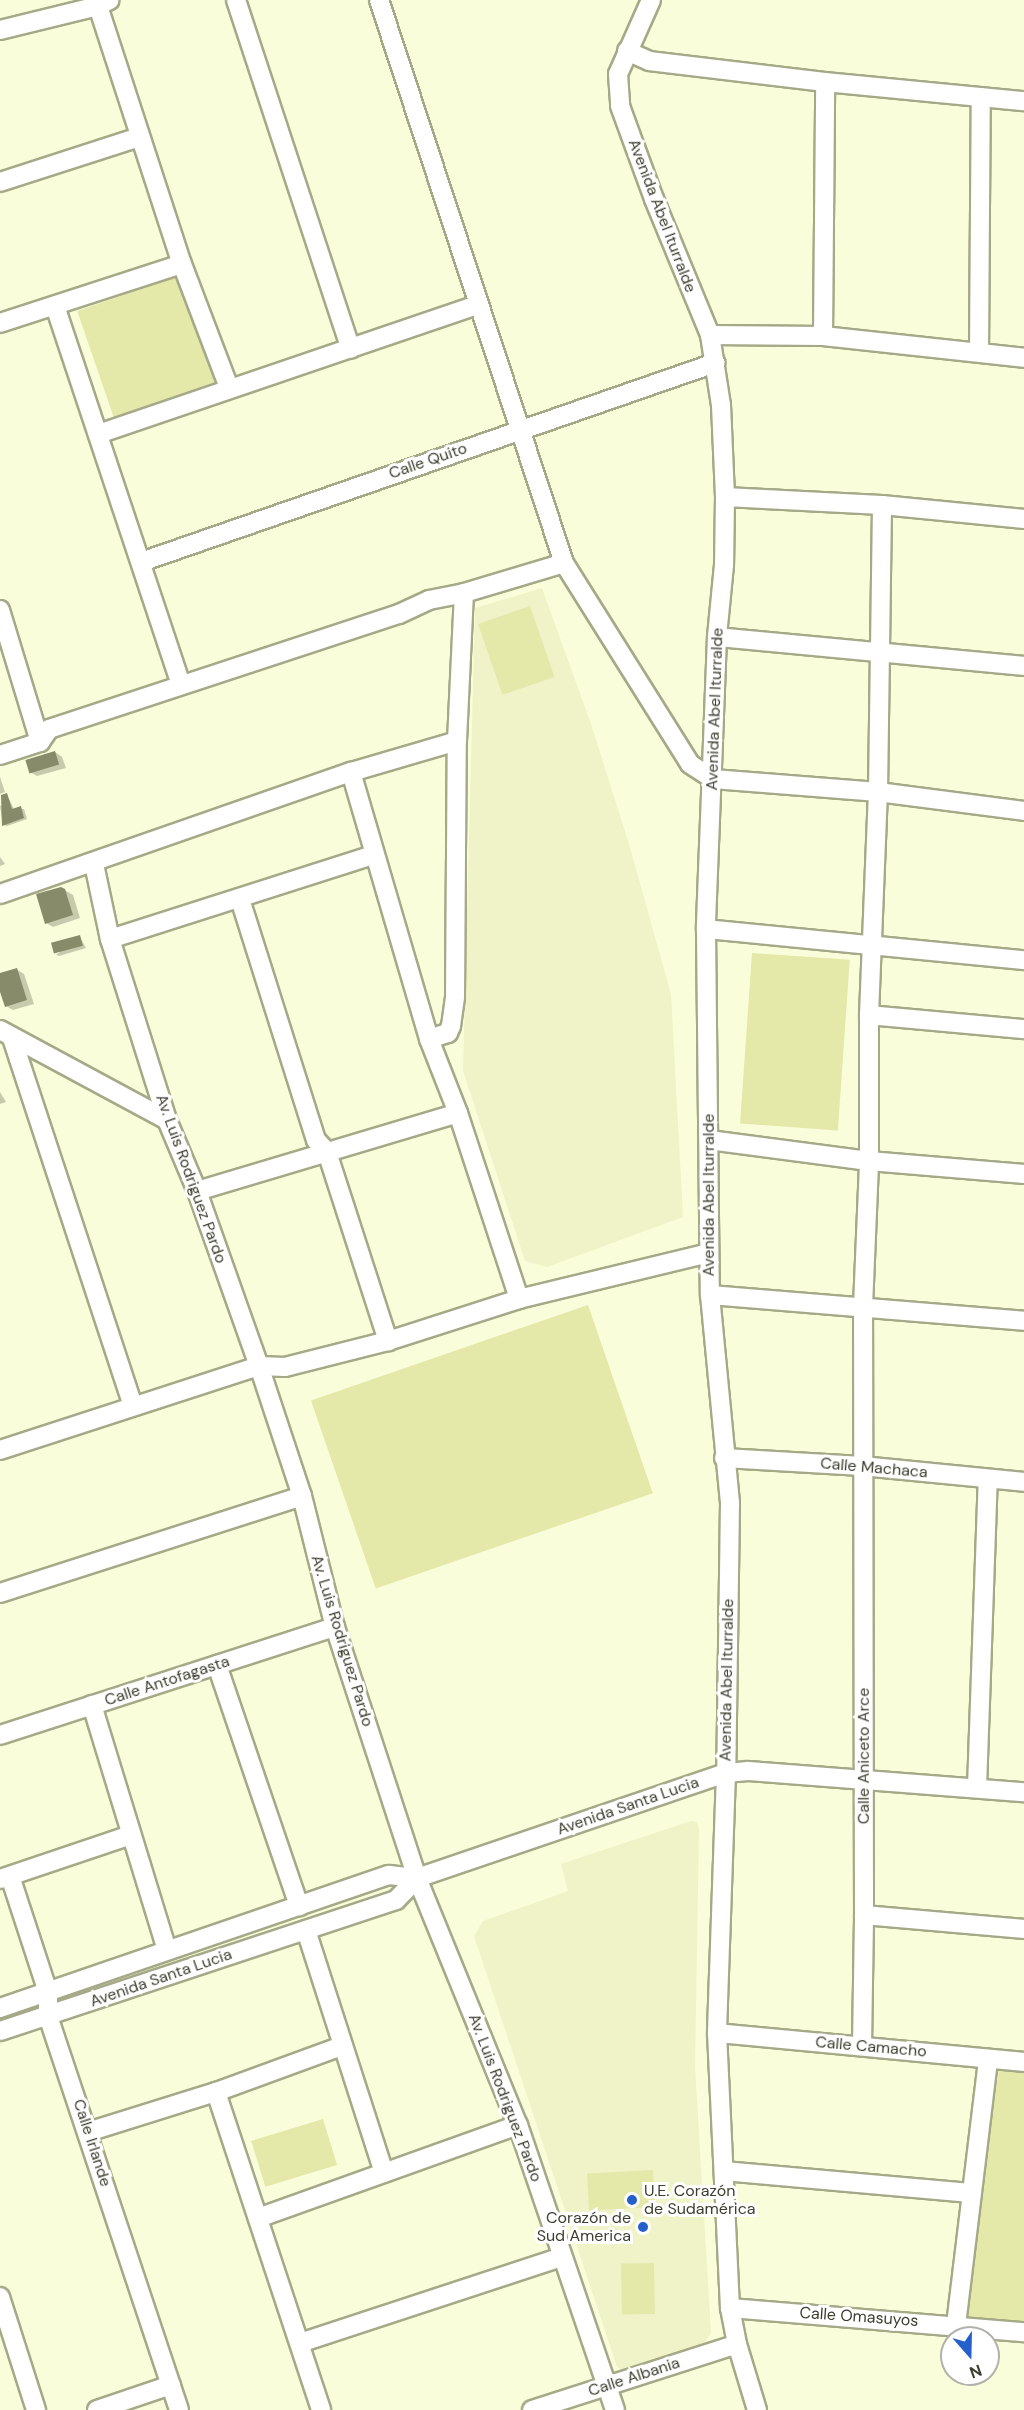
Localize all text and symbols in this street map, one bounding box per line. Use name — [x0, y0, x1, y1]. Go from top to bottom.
street label: Avenida Abel Iturralde — [624, 137, 700, 295]
street label: Calle Quito — [386, 439, 470, 483]
street label: Avenida Abel Iturralde — [703, 627, 727, 791]
street label: Av. Luis Rodriguez Pardo — [151, 1092, 231, 1266]
street label: Avenida Abel Iturralde — [699, 1114, 719, 1276]
street label: Calle Machaca — [820, 1454, 928, 1482]
street label: Av. Luis Rodriguez Pardo — [307, 1553, 377, 1729]
street label: Avenida Abel Iturralde — [716, 1598, 738, 1762]
street label: Calle Antofagasta — [102, 1652, 232, 1710]
street label: Calle Aniceto Arce — [854, 1688, 874, 1824]
street label: Avenida Santa Lucia — [555, 1773, 701, 1839]
street label: Avenida Santa Lucia — [88, 1945, 234, 2011]
street label: Av. Luis Rodriguez Pardo — [464, 2011, 546, 2185]
street label: Calle Camacho — [815, 2033, 927, 2061]
street label: Calle Irlande — [69, 2097, 115, 2189]
place label: U.E. Corazón de Sudamérica — [644, 2181, 756, 2219]
marker: U.E. Corazón de Sudamérica — [625, 2193, 639, 2207]
place label: Corazón de Sud America — [537, 2208, 631, 2246]
marker: Corazón de Sud America — [636, 2220, 650, 2234]
street label: Calle Omasuyos — [799, 2303, 919, 2331]
north arrow — [940, 2326, 1000, 2386]
street label: Calle Albania — [586, 2353, 682, 2401]
text: N — [967, 2360, 985, 2383]

